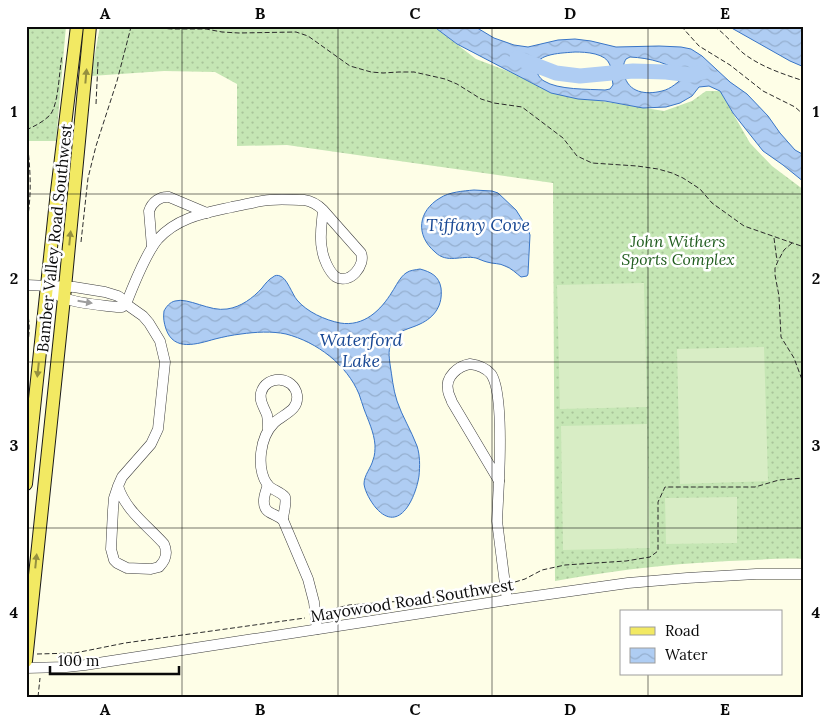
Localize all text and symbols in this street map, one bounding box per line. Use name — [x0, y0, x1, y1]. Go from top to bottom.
text: A — [100, 3, 111, 23]
text: B — [255, 3, 266, 23]
text: C — [409, 3, 421, 23]
text: D — [564, 3, 576, 23]
text: E — [720, 3, 730, 23]
one-way arrow — [82, 68, 90, 84]
text: 1 — [11, 101, 17, 121]
text: 1 — [813, 101, 819, 121]
street label: Bamber Valley Road Southwest — [32, 122, 76, 353]
water label: Tiffany Cove — [426, 213, 530, 236]
one-way arrow — [66, 230, 74, 246]
park label: John Withers Sports Complex — [621, 231, 735, 269]
text: 2 — [10, 268, 18, 288]
text: 2 — [812, 268, 820, 288]
one-way arrow — [77, 299, 93, 307]
water label: Waterford Lake — [320, 328, 402, 372]
one-way arrow — [34, 362, 42, 378]
text: 3 — [10, 435, 19, 455]
text: 3 — [812, 435, 821, 455]
one-way arrow — [33, 552, 41, 568]
street label: Mayowood Road Southwest — [309, 574, 516, 626]
text: 4 — [10, 602, 19, 622]
text: 4 — [812, 602, 821, 622]
legend — [620, 610, 782, 676]
text: Road — [665, 621, 700, 640]
scale bar — [50, 643, 179, 675]
text: Water — [665, 645, 708, 664]
text: 100 m — [58, 651, 99, 670]
text: A — [100, 699, 111, 719]
text: B — [255, 699, 266, 719]
text: C — [409, 699, 421, 719]
text: D — [564, 699, 576, 719]
text: E — [720, 699, 730, 719]

